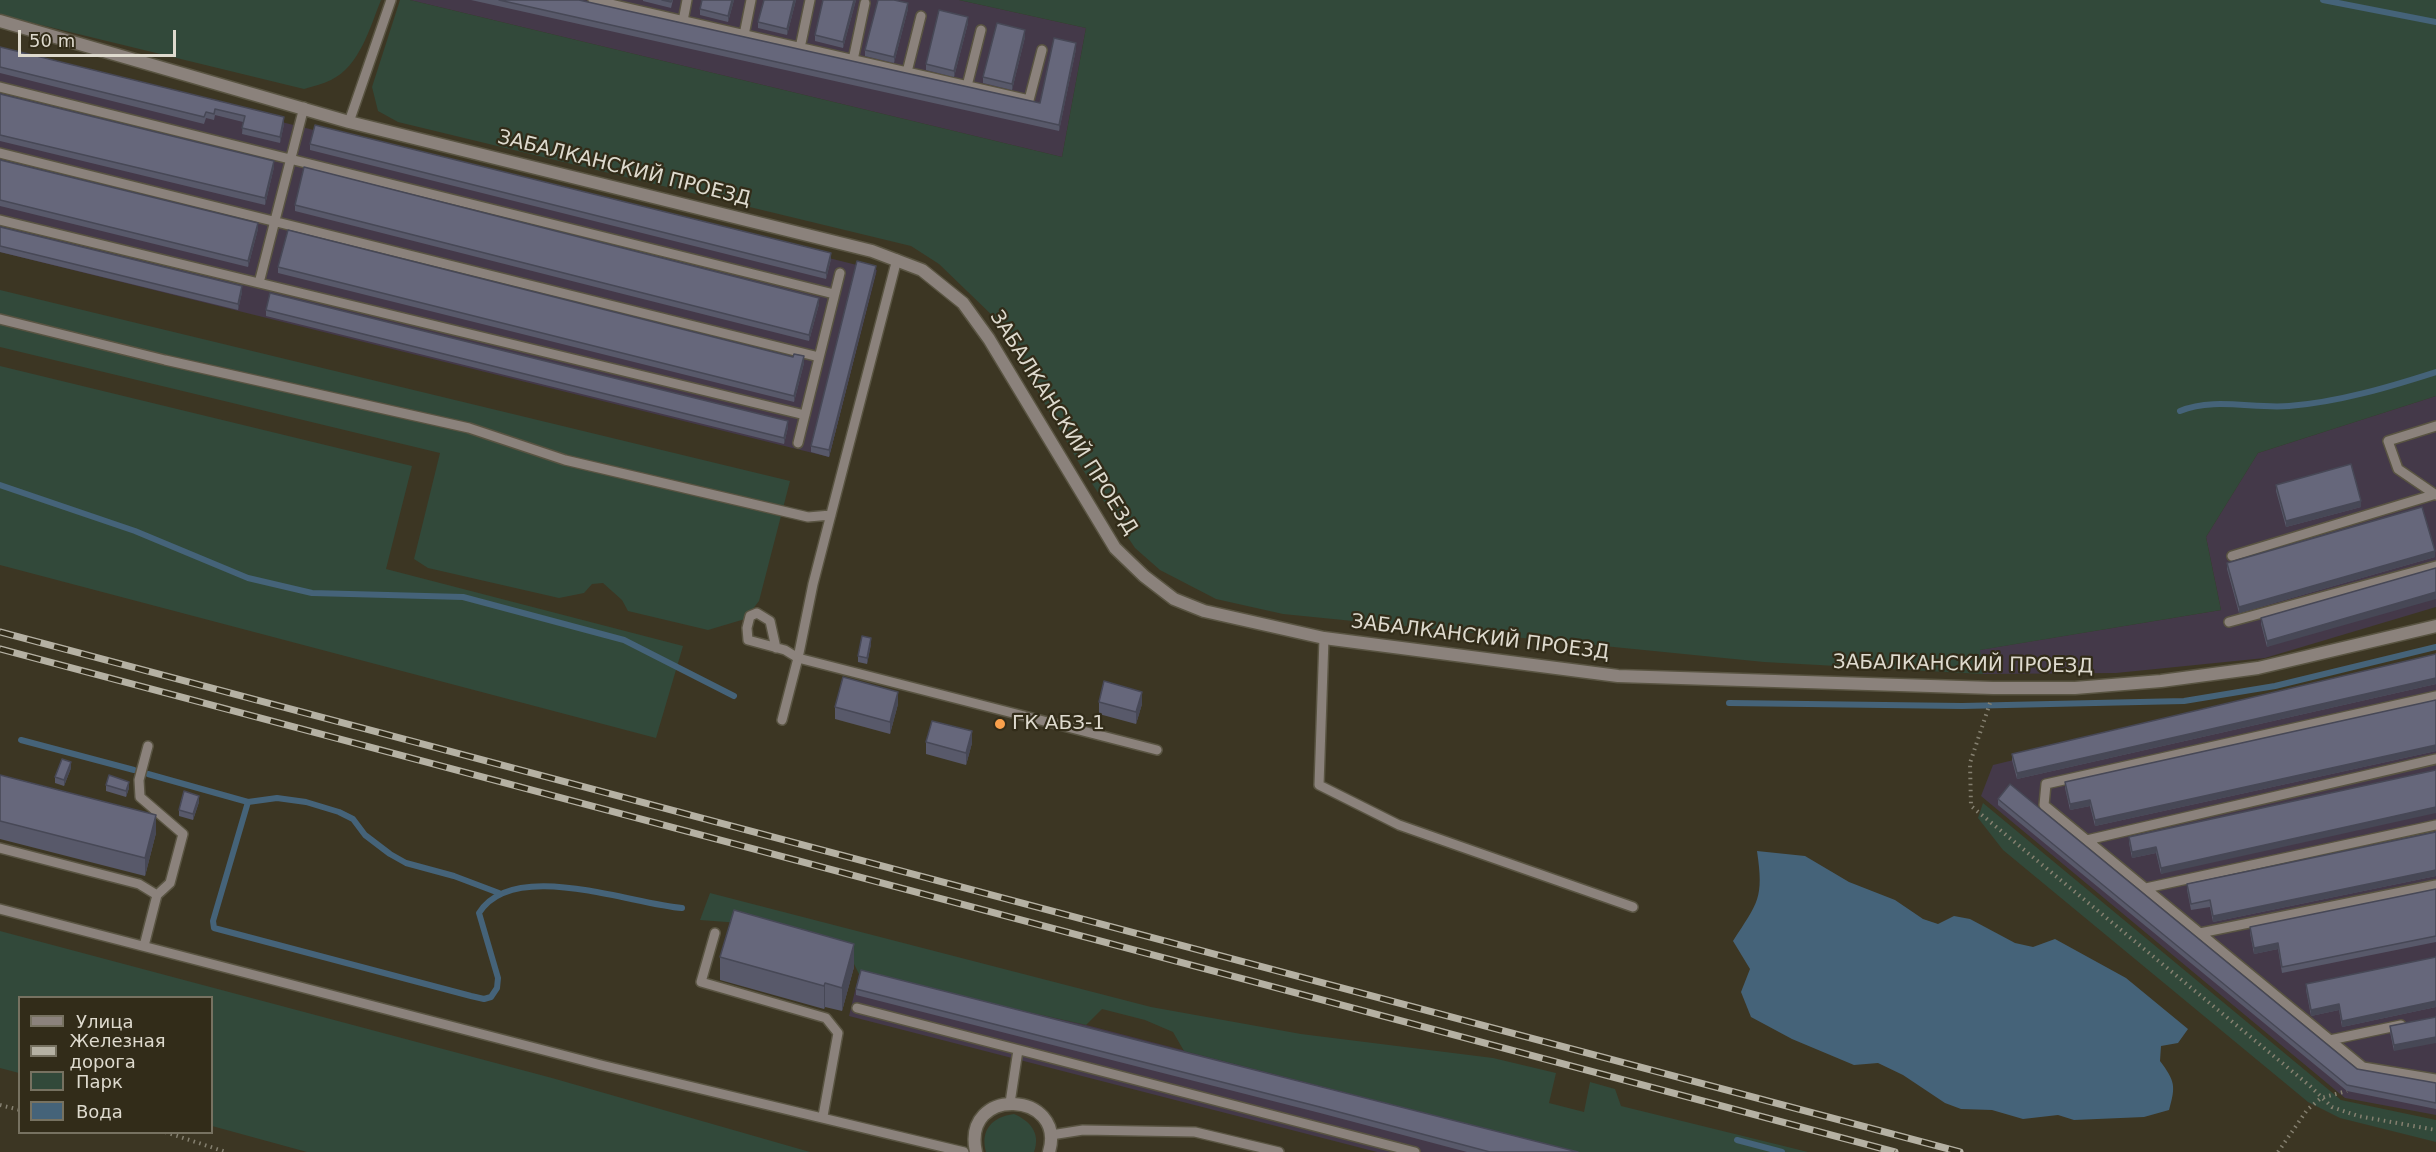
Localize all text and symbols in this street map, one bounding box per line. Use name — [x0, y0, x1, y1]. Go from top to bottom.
scale bar — [21, 18, 178, 56]
text: 50 m — [29, 30, 75, 51]
street label: ЗАБАЛКАНСКИЙ ПРОЕЗД — [495, 126, 753, 212]
street label: ЗАБАЛКАНСКИЙ ПРОЕЗД — [984, 306, 1142, 540]
street label: ЗАБАЛКАНСКИЙ ПРОЕЗД — [1349, 610, 1611, 666]
street label: ЗАБАЛКАНСКИЙ ПРОЕЗД — [1833, 651, 2093, 679]
place label: ГК АБЗ-1 — [1012, 712, 1105, 736]
marker: ГК АБЗ-1 — [993, 717, 1007, 731]
legend — [18, 996, 213, 1134]
text: Улица — [76, 1011, 133, 1032]
text: Железная дорога — [69, 1030, 166, 1072]
text: Парк — [76, 1071, 123, 1092]
text: Вода — [76, 1101, 123, 1122]

